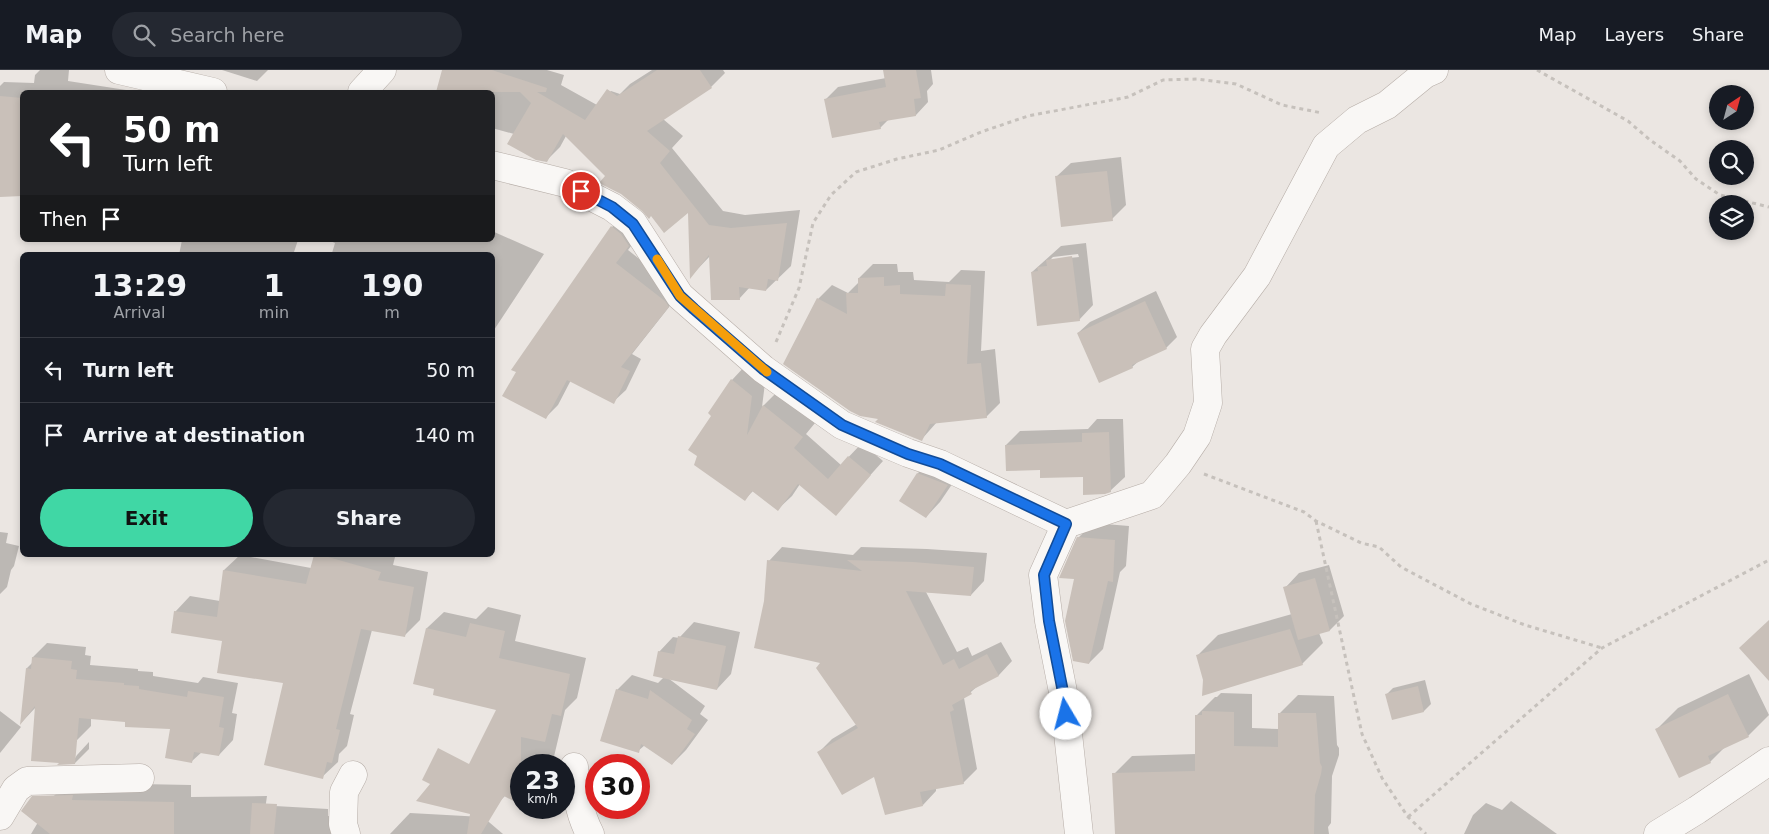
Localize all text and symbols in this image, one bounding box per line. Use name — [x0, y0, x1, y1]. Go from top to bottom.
search box — [112, 12, 462, 57]
text: Map — [25, 21, 82, 49]
icon: search — [130, 21, 158, 49]
text: Search here — [170, 24, 284, 46]
text: Map — [1538, 24, 1576, 45]
text: Layers — [1604, 24, 1664, 45]
text: Share — [1692, 24, 1744, 45]
north arrow — [1709, 85, 1754, 130]
map controls — [1709, 85, 1754, 240]
icon: left — [40, 110, 105, 175]
text: 50 m — [123, 110, 220, 150]
button: search — [1709, 140, 1754, 185]
text: Turn left — [123, 151, 212, 176]
pin — [560, 170, 602, 212]
icon: arrive — [567, 177, 595, 205]
button: layers — [1709, 195, 1754, 240]
icon: arrive — [97, 205, 125, 233]
text: Then — [40, 208, 87, 230]
text: 13:29 — [92, 268, 187, 303]
text: 1 — [263, 268, 284, 303]
text: 190 — [361, 268, 423, 303]
text: Arrival — [113, 303, 165, 322]
text: min — [259, 303, 289, 322]
text: m — [384, 303, 400, 322]
icon: left — [40, 356, 68, 384]
text: Turn left — [83, 359, 174, 381]
text: 50 m — [426, 359, 475, 381]
icon: arrive — [40, 421, 68, 449]
text: Arrive at destination — [83, 424, 305, 446]
text: 140 m — [414, 424, 475, 446]
button: Exit — [40, 489, 253, 547]
button: Share — [263, 489, 475, 547]
position arrow — [1039, 687, 1091, 739]
speed limit sign: 30 — [585, 754, 650, 819]
text: 23 — [525, 766, 560, 795]
text: km/h — [527, 792, 558, 806]

